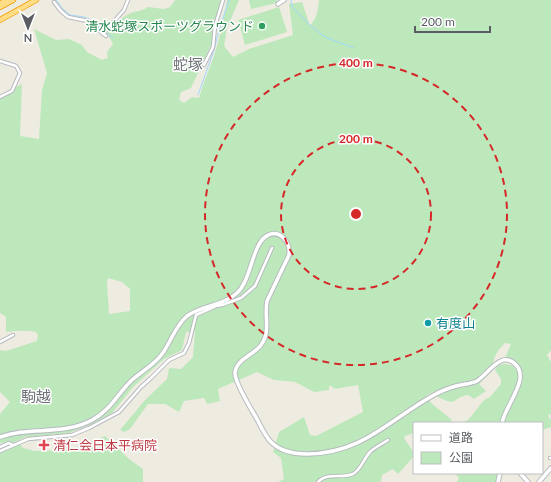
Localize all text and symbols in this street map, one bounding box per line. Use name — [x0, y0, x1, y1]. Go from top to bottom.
north arrow — [8, 8, 48, 48]
scale bar — [415, 8, 490, 34]
text: 200 m — [421, 14, 455, 29]
place label: 清水蛇塚スポーツグラウンド — [85, 18, 254, 34]
marker: 清水蛇塚スポーツグラウンド — [257, 21, 267, 31]
text: N — [24, 32, 32, 45]
district label: 蛇塚 — [173, 55, 203, 73]
text: 400 m — [339, 55, 373, 70]
text: 200 m — [339, 131, 373, 146]
centre of rings — [349, 207, 363, 221]
place label: 有度山 — [436, 315, 475, 331]
marker: 有度山 — [423, 318, 433, 328]
district label: 駒越 — [21, 387, 51, 405]
legend — [413, 422, 543, 474]
text: 道路 — [449, 430, 473, 445]
place label: 清仁会日本平病院 — [53, 437, 157, 453]
marker: 清仁会日本平病院 — [38, 439, 50, 451]
text: 公園 — [449, 450, 473, 465]

